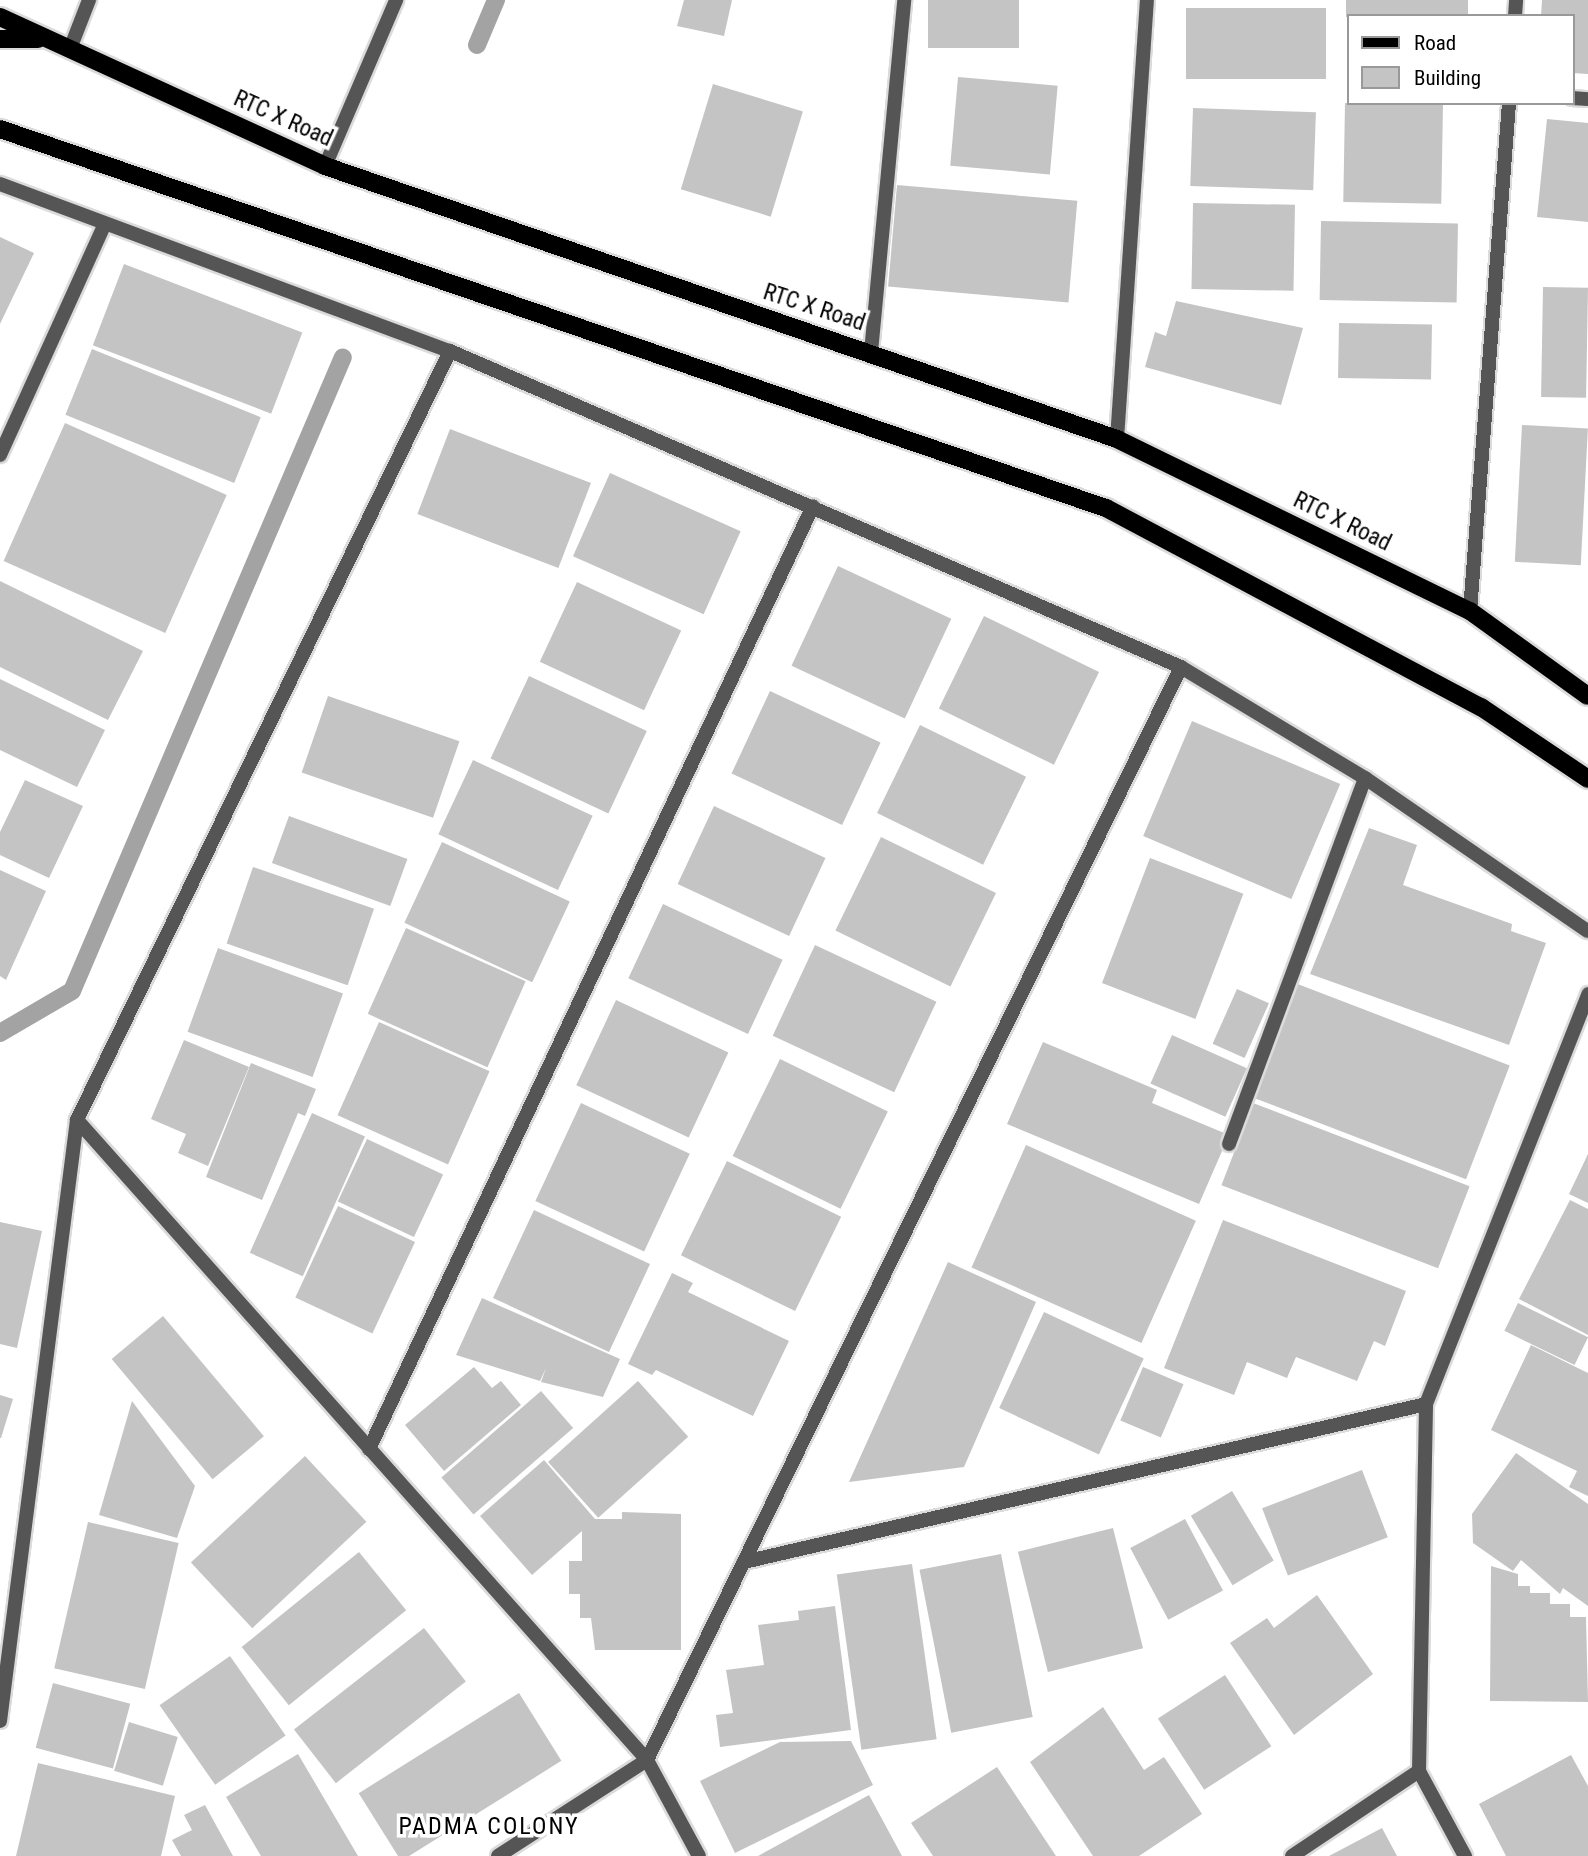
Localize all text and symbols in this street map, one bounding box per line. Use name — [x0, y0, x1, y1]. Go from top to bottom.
legend — [1346, 14, 1574, 105]
text: Road — [1414, 31, 1456, 55]
text: Building — [1414, 66, 1481, 90]
street label: RTC X Road — [229, 85, 337, 153]
street label: RTC X Road — [760, 279, 868, 337]
street label: RTC X Road — [1289, 486, 1395, 558]
district label: PADMA COLONY — [400, 1813, 578, 1841]

